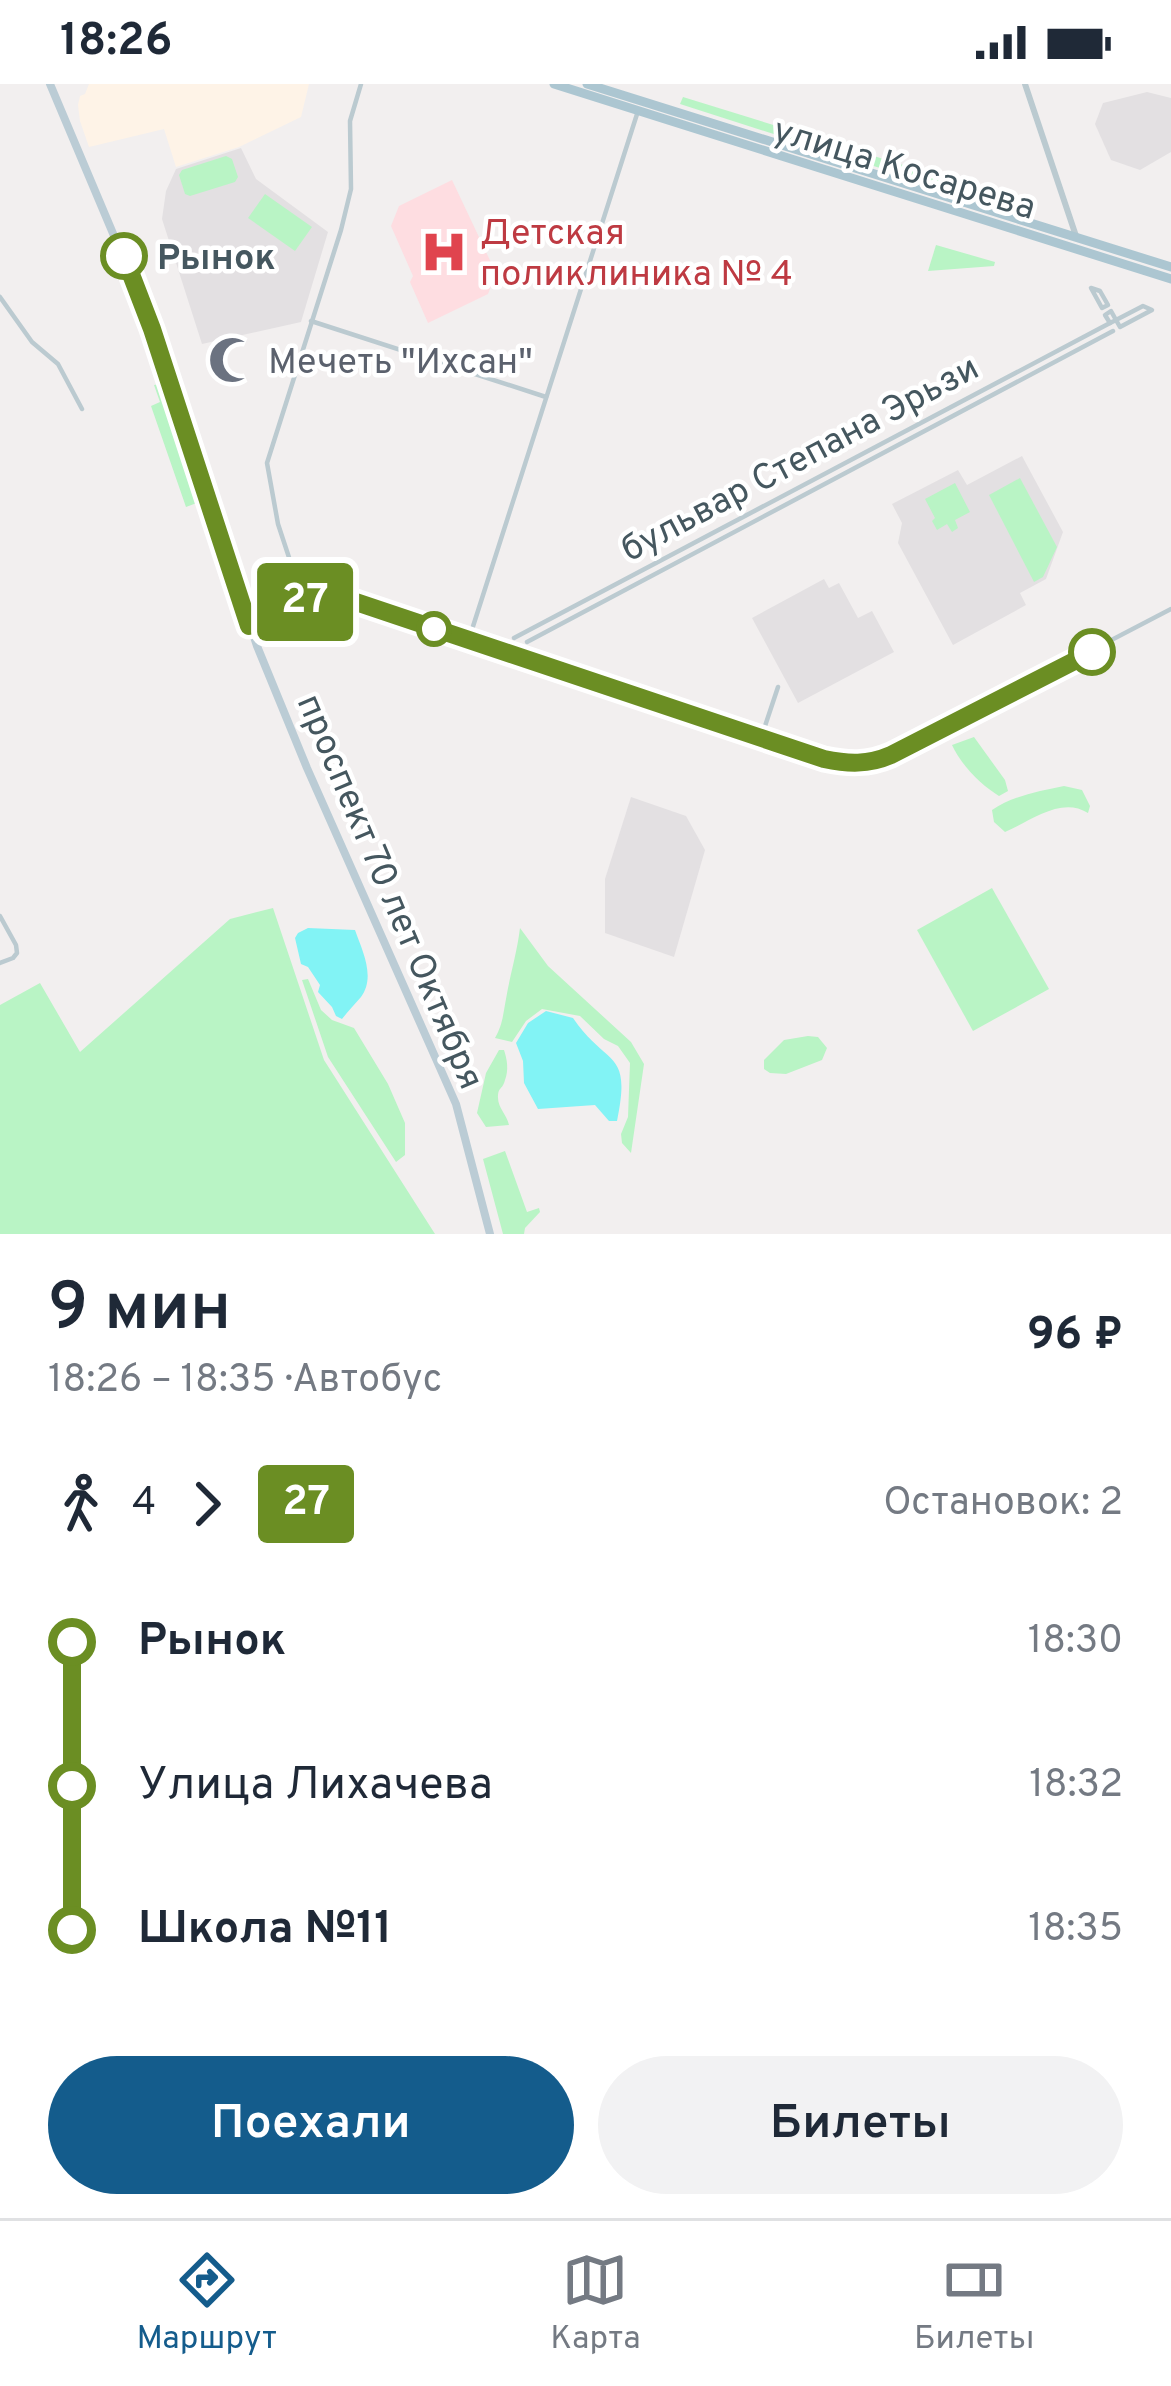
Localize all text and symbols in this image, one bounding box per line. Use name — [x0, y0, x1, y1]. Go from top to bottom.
text: 18:26 — [60, 14, 172, 71]
street label: улица Косарева — [767, 109, 1041, 233]
place label: Детская поликлиника № 4 — [480, 212, 793, 299]
hospital icon: Детская поликлиника № 4 — [419, 227, 469, 277]
marker: Рынок — [102, 234, 146, 278]
place label: Рынок — [157, 237, 276, 283]
mosque icon: Мечеть "Ихсан" — [207, 335, 257, 385]
place label: Мечеть "Ихсан" — [268, 341, 533, 387]
street label: бульвар Степана Эрьзи — [614, 347, 988, 574]
line badge: 27 — [251, 563, 359, 641]
text: 27 — [281, 575, 329, 628]
unlabelled marker — [418, 613, 450, 645]
unlabelled marker — [1070, 630, 1114, 674]
street label: проспект 70 лет Октября — [284, 688, 492, 1097]
text: 9 мин — [48, 1270, 231, 1353]
text: 96 ₽ — [1027, 1308, 1123, 1365]
text: 18:26 – 18:35 · Автобус — [48, 1357, 442, 1406]
icon: walk — [48, 1471, 114, 1537]
icon: forward — [174, 1471, 240, 1537]
text: 27 — [282, 1477, 330, 1530]
text: 4 — [132, 1480, 156, 1529]
text: Остановок: 2 — [883, 1480, 1123, 1529]
text: Рынок — [138, 1614, 286, 1671]
text: 18:30 — [1028, 1618, 1123, 1667]
text: Улица Лихачева — [138, 1758, 493, 1815]
text: 18:32 — [1029, 1762, 1123, 1811]
text: Школа №11 — [138, 1902, 392, 1959]
text: 18:35 — [1028, 1906, 1123, 1955]
button: Поехали — [48, 2056, 574, 2194]
button: Билеты — [598, 2056, 1123, 2194]
tab: Маршрут — [137, 2247, 277, 2361]
tab: Карта — [550, 2247, 641, 2361]
tab: Билеты — [914, 2247, 1034, 2361]

